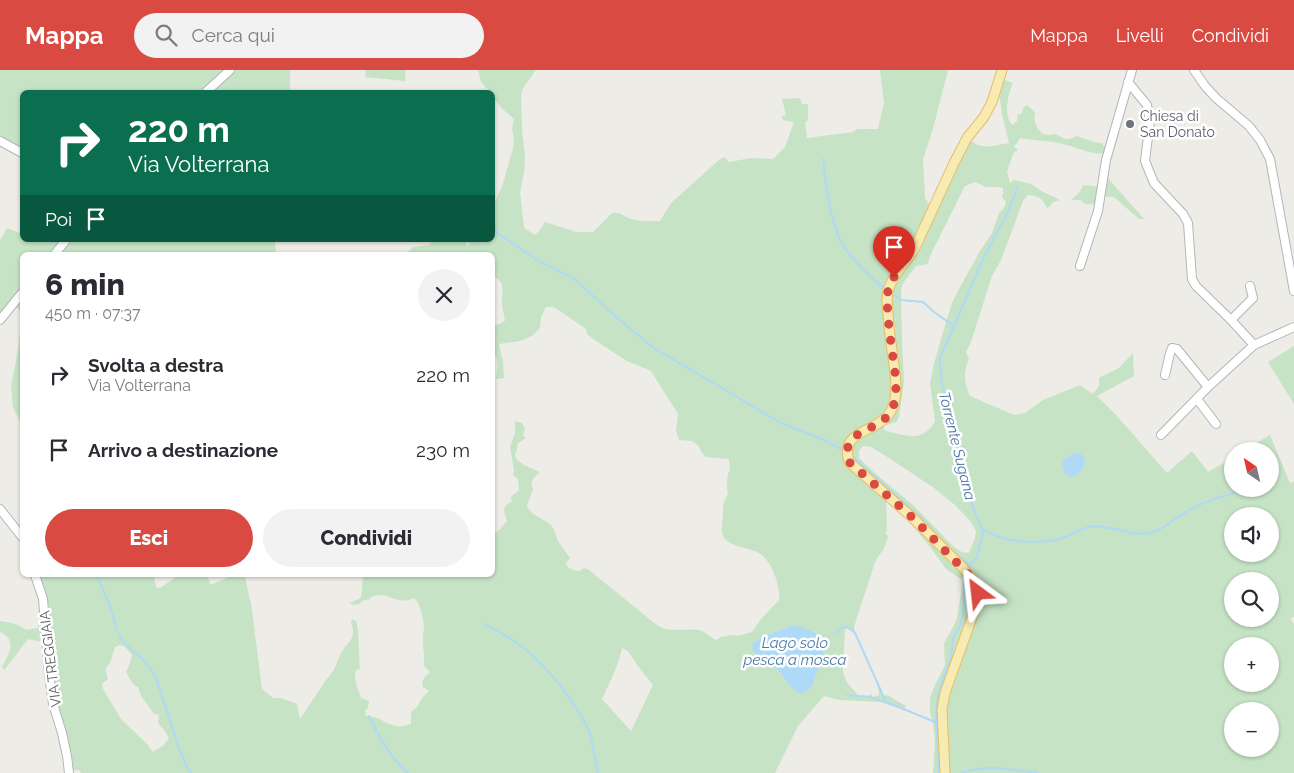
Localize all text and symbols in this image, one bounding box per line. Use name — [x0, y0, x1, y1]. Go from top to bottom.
search box — [134, 13, 484, 58]
text: Mappa — [25, 21, 104, 50]
icon: search — [152, 21, 180, 49]
text: Cerca qui — [192, 24, 275, 46]
text: Mappa — [1030, 25, 1088, 46]
text: Livelli — [1116, 25, 1164, 46]
text: Condividi — [1192, 25, 1269, 46]
place label: Chiesa di San Donato — [1140, 108, 1215, 140]
text: 220 m — [128, 109, 230, 150]
icon: right — [45, 110, 110, 175]
marker: Chiesa di San Donato — [1124, 118, 1136, 130]
text: Via Volterrana — [128, 151, 269, 177]
icon: arrive — [82, 205, 110, 233]
text: Poi — [45, 208, 72, 230]
pin — [873, 226, 915, 277]
icon: arrive — [880, 233, 908, 261]
text: 6 min — [45, 267, 125, 302]
button: close — [418, 269, 470, 321]
text: 450 m · 07:37 — [45, 304, 140, 323]
text: Svolta a destra — [88, 354, 224, 376]
icon: right — [45, 361, 73, 389]
text: 220 m — [416, 364, 470, 386]
text: Via Volterrana — [88, 376, 191, 395]
water label: Torrente Sugana — [935, 390, 979, 502]
icon: arrive — [45, 436, 73, 464]
text: Arrivo a destinazione — [88, 439, 278, 461]
text: 230 m — [416, 439, 470, 461]
north arrow — [1224, 442, 1279, 498]
map controls — [1224, 442, 1279, 757]
button: sound — [1224, 507, 1279, 562]
button: Esci — [45, 509, 253, 567]
button: Condividi — [263, 509, 470, 567]
position arrow — [951, 566, 1003, 618]
button: search — [1224, 572, 1279, 627]
street label: VIA TREGGIAIA — [36, 609, 64, 708]
water label: Lago solo pesca a mosca — [743, 634, 846, 669]
button: + — [1224, 637, 1279, 692]
button: − — [1224, 702, 1279, 757]

